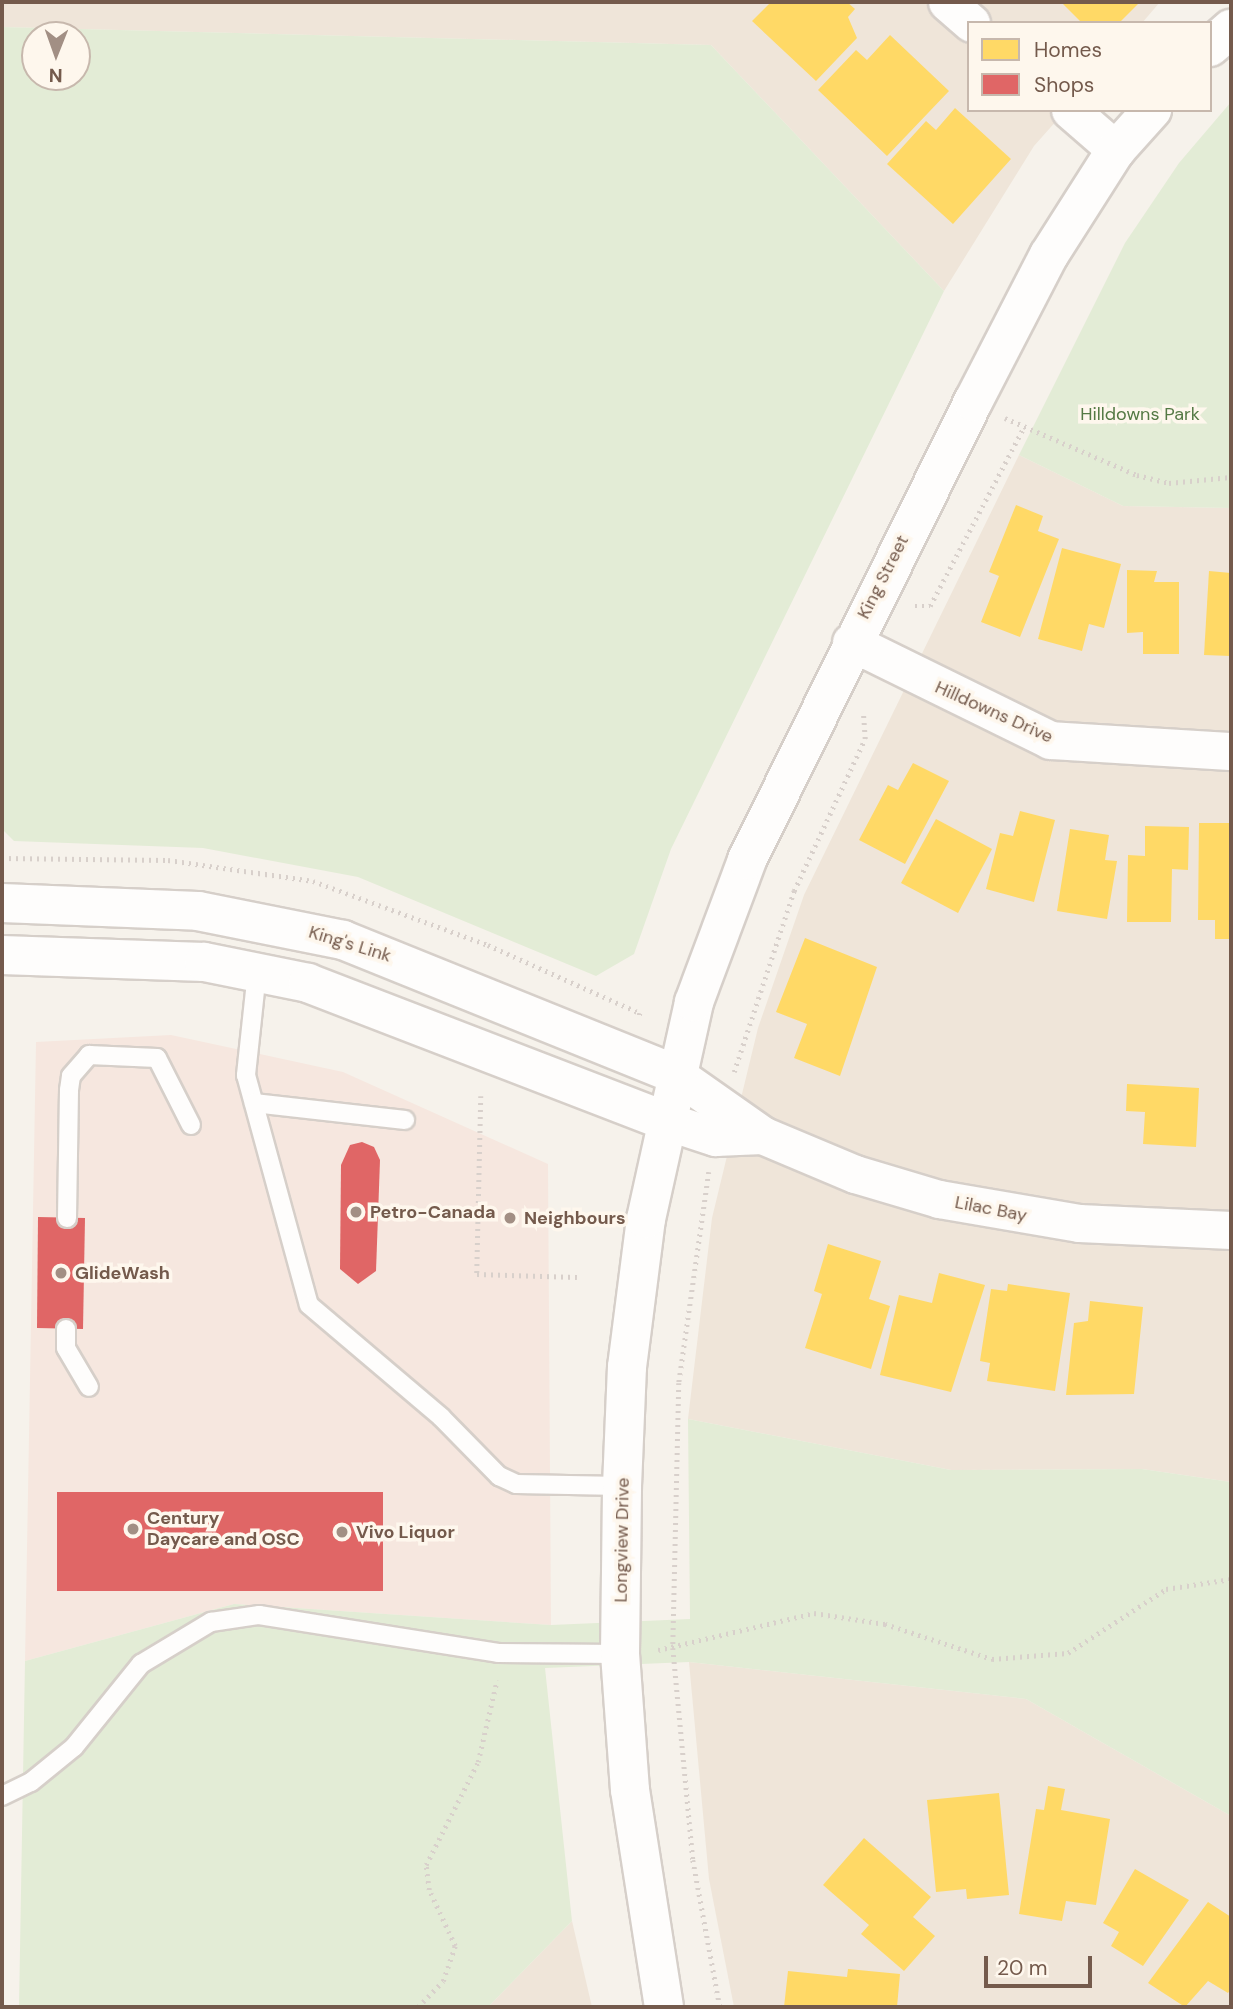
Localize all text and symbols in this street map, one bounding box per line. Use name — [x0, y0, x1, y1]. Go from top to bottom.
north arrow — [21, 21, 91, 91]
legend — [967, 21, 1212, 112]
text: Homes — [1034, 36, 1102, 64]
text: N — [49, 63, 63, 88]
text: Shops — [1034, 71, 1094, 99]
park label: Hilldowns Park — [1080, 403, 1200, 425]
street label: King Street — [853, 532, 913, 622]
street label: Hilldowns Drive — [932, 676, 1056, 748]
street label: King's Link — [306, 921, 394, 967]
street label: Lilac Bay — [953, 1191, 1029, 1227]
place label: Petro-Canada — [370, 1201, 495, 1223]
marker: Petro-Canada — [348, 1204, 364, 1220]
place label: Neighbours — [524, 1207, 626, 1229]
marker: Neighbours — [502, 1210, 518, 1226]
place label: GlideWash — [75, 1262, 170, 1284]
marker: GlideWash — [53, 1265, 69, 1281]
street label: Longview Drive — [610, 1477, 634, 1603]
place label: Century Daycare and OSC — [147, 1508, 300, 1550]
marker: Century Daycare and OSC — [125, 1521, 141, 1537]
place label: Vivo Liquor — [356, 1521, 455, 1543]
marker: Vivo Liquor — [334, 1524, 350, 1540]
scale bar — [988, 1942, 1096, 1986]
text: 20 m — [997, 1954, 1048, 1982]

